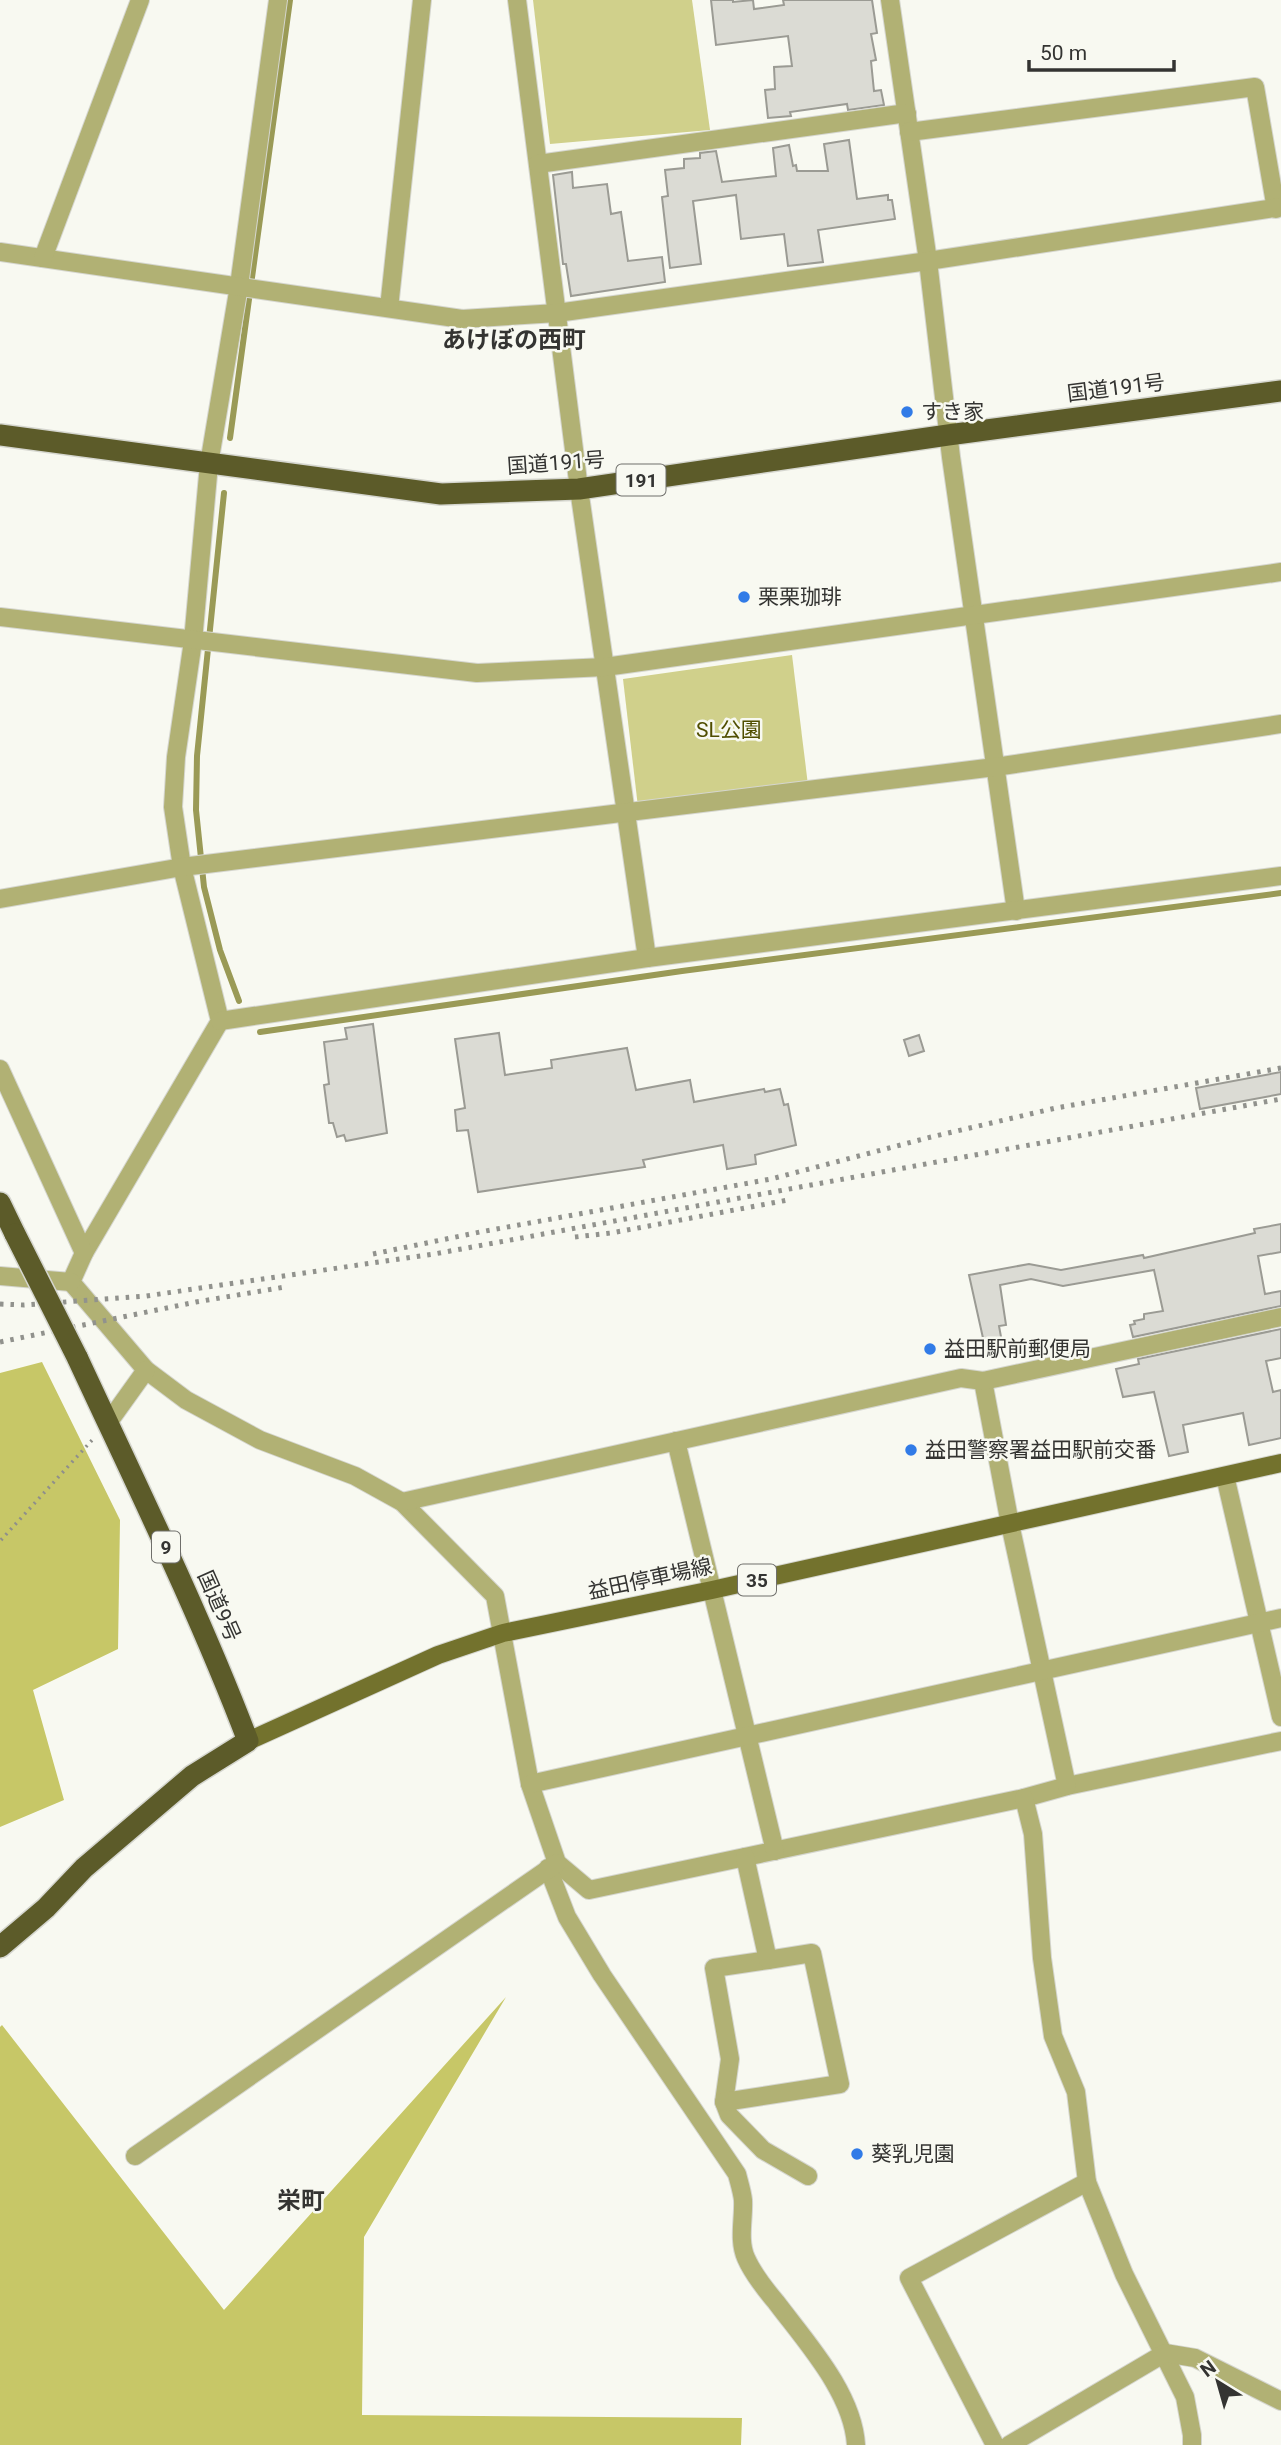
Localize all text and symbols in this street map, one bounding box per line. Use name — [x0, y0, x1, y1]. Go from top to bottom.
scale bar — [1029, 28, 1174, 72]
text: 50 m — [1040, 41, 1087, 65]
district label: あけぼの西町 — [442, 326, 586, 354]
street label: 国道191号 — [1066, 370, 1166, 406]
place label: すき家 — [921, 400, 984, 424]
marker: すき家 — [899, 404, 915, 420]
street label: 国道191号 — [506, 448, 606, 478]
road number: 191 — [616, 464, 666, 495]
place label: 栗栗珈琲 — [758, 585, 842, 609]
marker: 栗栗珈琲 — [736, 589, 752, 605]
park label: SL公園 — [696, 718, 762, 742]
place label: 益田駅前郵便局 — [944, 1337, 1091, 1361]
marker: 益田駅前郵便局 — [922, 1341, 938, 1357]
place label: 益田警察署益田駅前交番 — [925, 1438, 1156, 1462]
marker: 益田警察署益田駅前交番 — [903, 1442, 919, 1458]
road number: 9 — [152, 1532, 180, 1562]
street label: 益田停車場線 — [586, 1554, 714, 1604]
road number: 35 — [738, 1564, 776, 1596]
street label: 国道9号 — [193, 1567, 245, 1645]
place label: 葵乳児園 — [871, 2142, 955, 2166]
marker: 葵乳児園 — [849, 2146, 865, 2162]
district label: 栄町 — [277, 2187, 325, 2215]
north arrow — [1183, 2347, 1253, 2417]
text: N — [1196, 2356, 1220, 2382]

